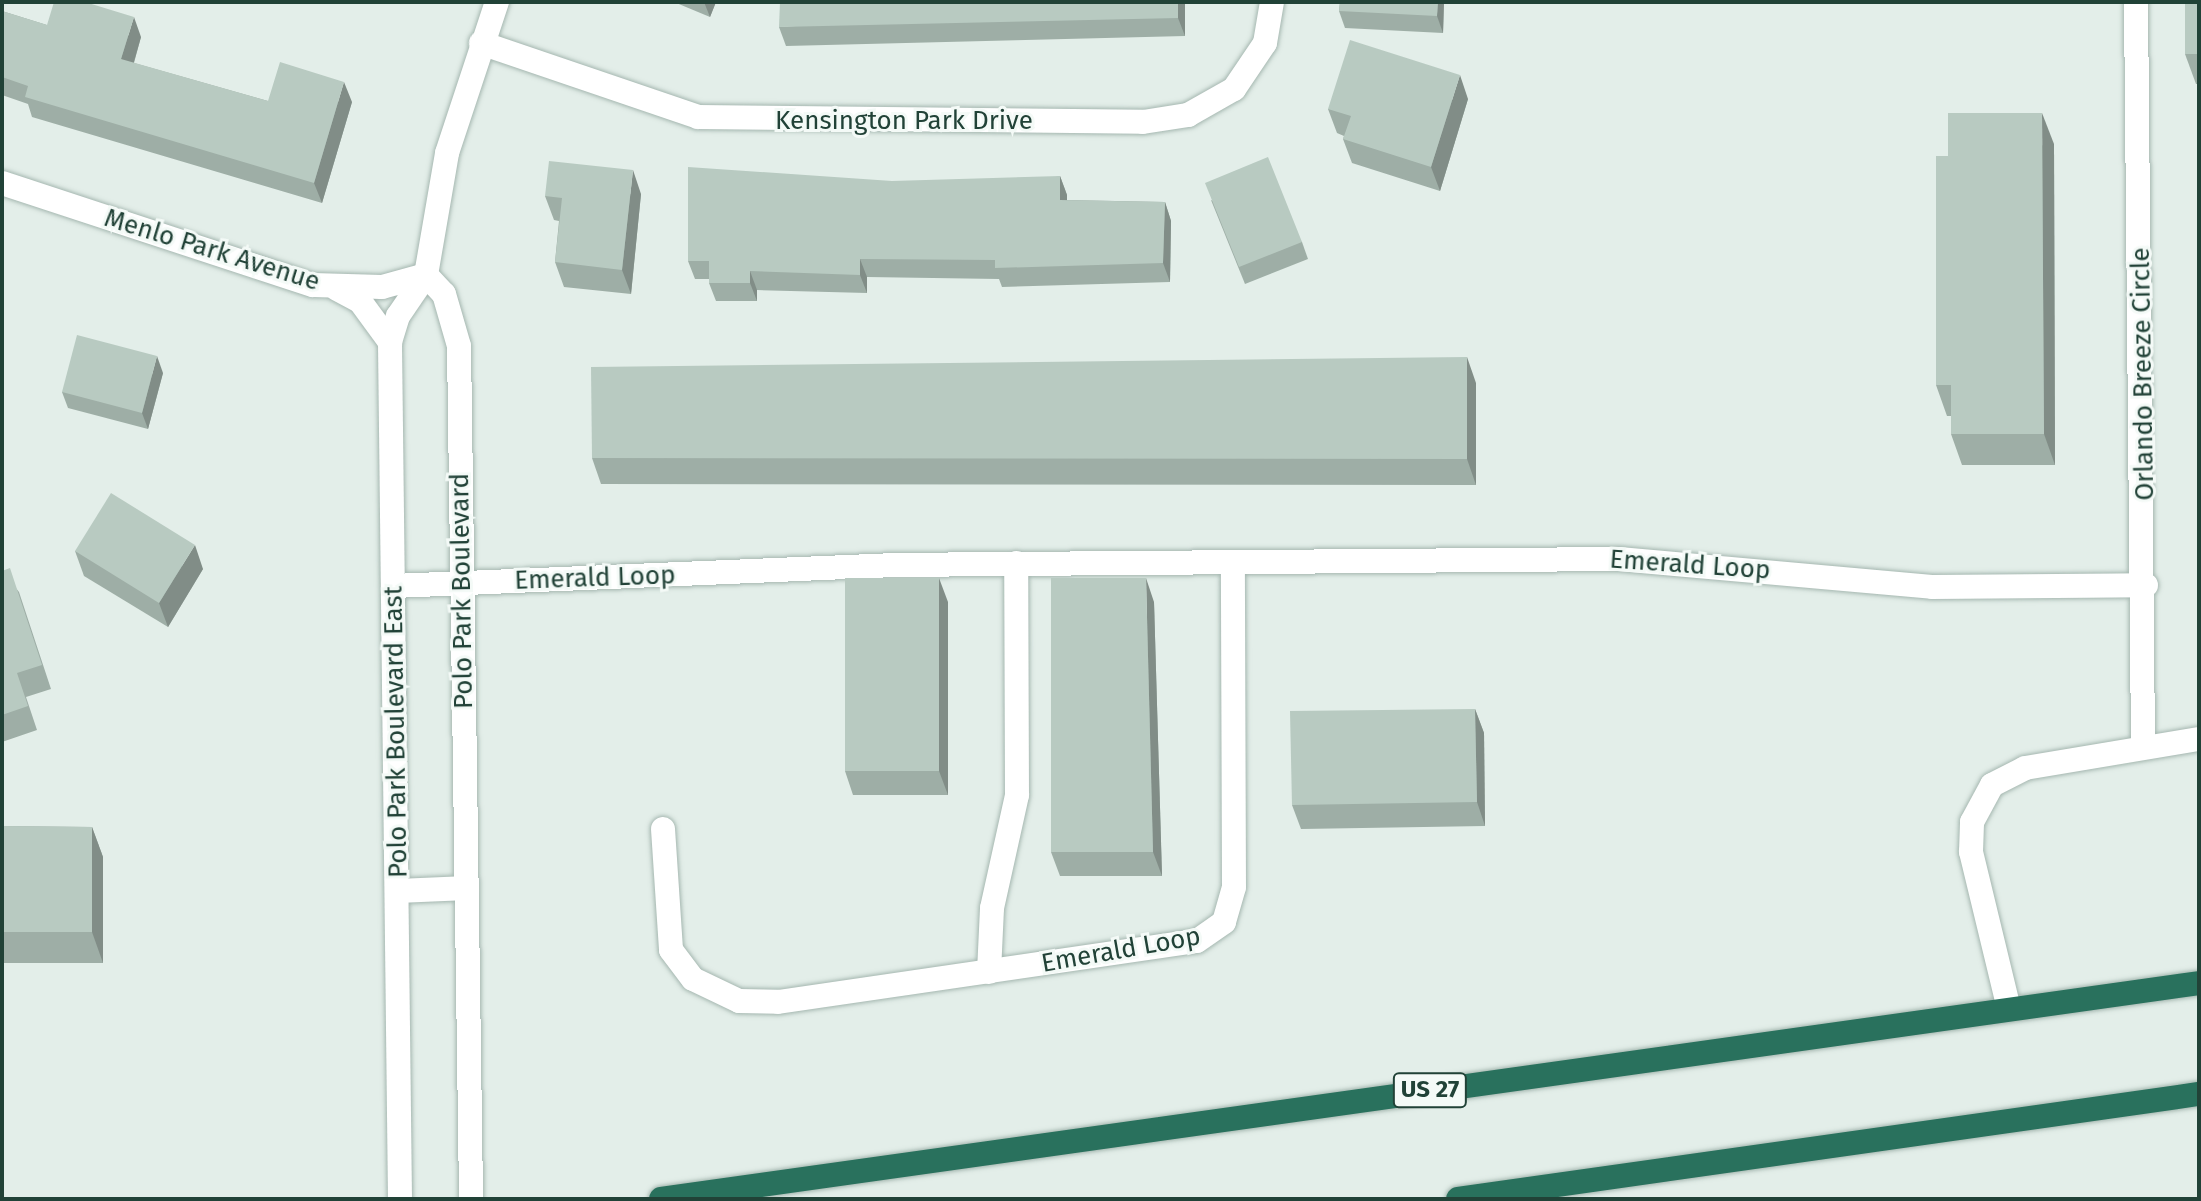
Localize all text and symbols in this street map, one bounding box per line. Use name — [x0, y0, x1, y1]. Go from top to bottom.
street label: Kensington Park Drive — [775, 105, 1033, 137]
street label: Menlo Park Avenue — [101, 202, 323, 298]
street label: Orlando Breeze Circle — [2125, 247, 2161, 501]
street label: Polo Park Boulevard — [444, 473, 480, 709]
street label: Emerald Loop — [1609, 544, 1771, 586]
street label: Emerald Loop — [514, 560, 676, 596]
street label: Polo Park Boulevard East — [378, 586, 414, 878]
street label: Emerald Loop — [1039, 921, 1203, 979]
road number: US 27 — [1392, 1070, 1468, 1110]

